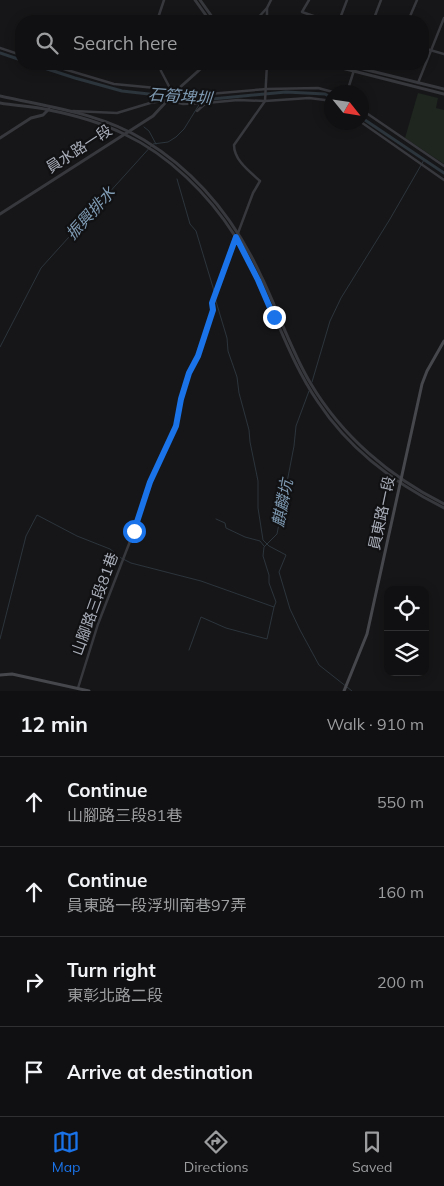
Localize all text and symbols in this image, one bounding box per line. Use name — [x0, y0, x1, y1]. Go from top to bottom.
search box — [15, 15, 429, 70]
icon: search — [33, 29, 61, 57]
text: Search here — [73, 31, 177, 55]
water label: 石筍埤圳 — [147, 84, 215, 108]
north arrow — [324, 85, 369, 130]
street label: 員水路一段 — [42, 120, 115, 177]
water label: 振興排水 — [61, 182, 120, 243]
route end — [263, 306, 286, 329]
street label: 員東路一段 — [364, 474, 399, 552]
water label: 麒麟坑 — [268, 476, 297, 528]
route start — [123, 520, 146, 543]
street label: 山腳路三段81巷 — [67, 550, 122, 658]
map controls — [384, 586, 429, 676]
button: locate — [384, 586, 429, 631]
button: layers — [384, 631, 429, 676]
text: 12 min — [20, 711, 88, 737]
text: Walk · 910 m — [326, 714, 424, 734]
text: Continue — [67, 778, 147, 802]
icon: ahead — [20, 788, 48, 816]
text: 550 m — [377, 792, 424, 812]
text: 山腳路三段81巷 — [67, 805, 182, 825]
text: Continue — [67, 868, 147, 892]
icon: ahead — [20, 878, 48, 906]
text: 160 m — [377, 882, 424, 902]
text: 員東路一段浮圳南巷97弄 — [67, 895, 246, 915]
text: Turn right — [67, 958, 156, 982]
icon: right — [20, 968, 48, 996]
text: 200 m — [377, 972, 424, 992]
text: 東彰北路二段 — [67, 985, 163, 1005]
icon: arrive — [20, 1058, 48, 1086]
text: Arrive at destination — [67, 1060, 253, 1084]
tab: Map — [52, 1128, 80, 1176]
tab: Directions — [184, 1128, 249, 1176]
tab: Saved — [352, 1128, 392, 1176]

